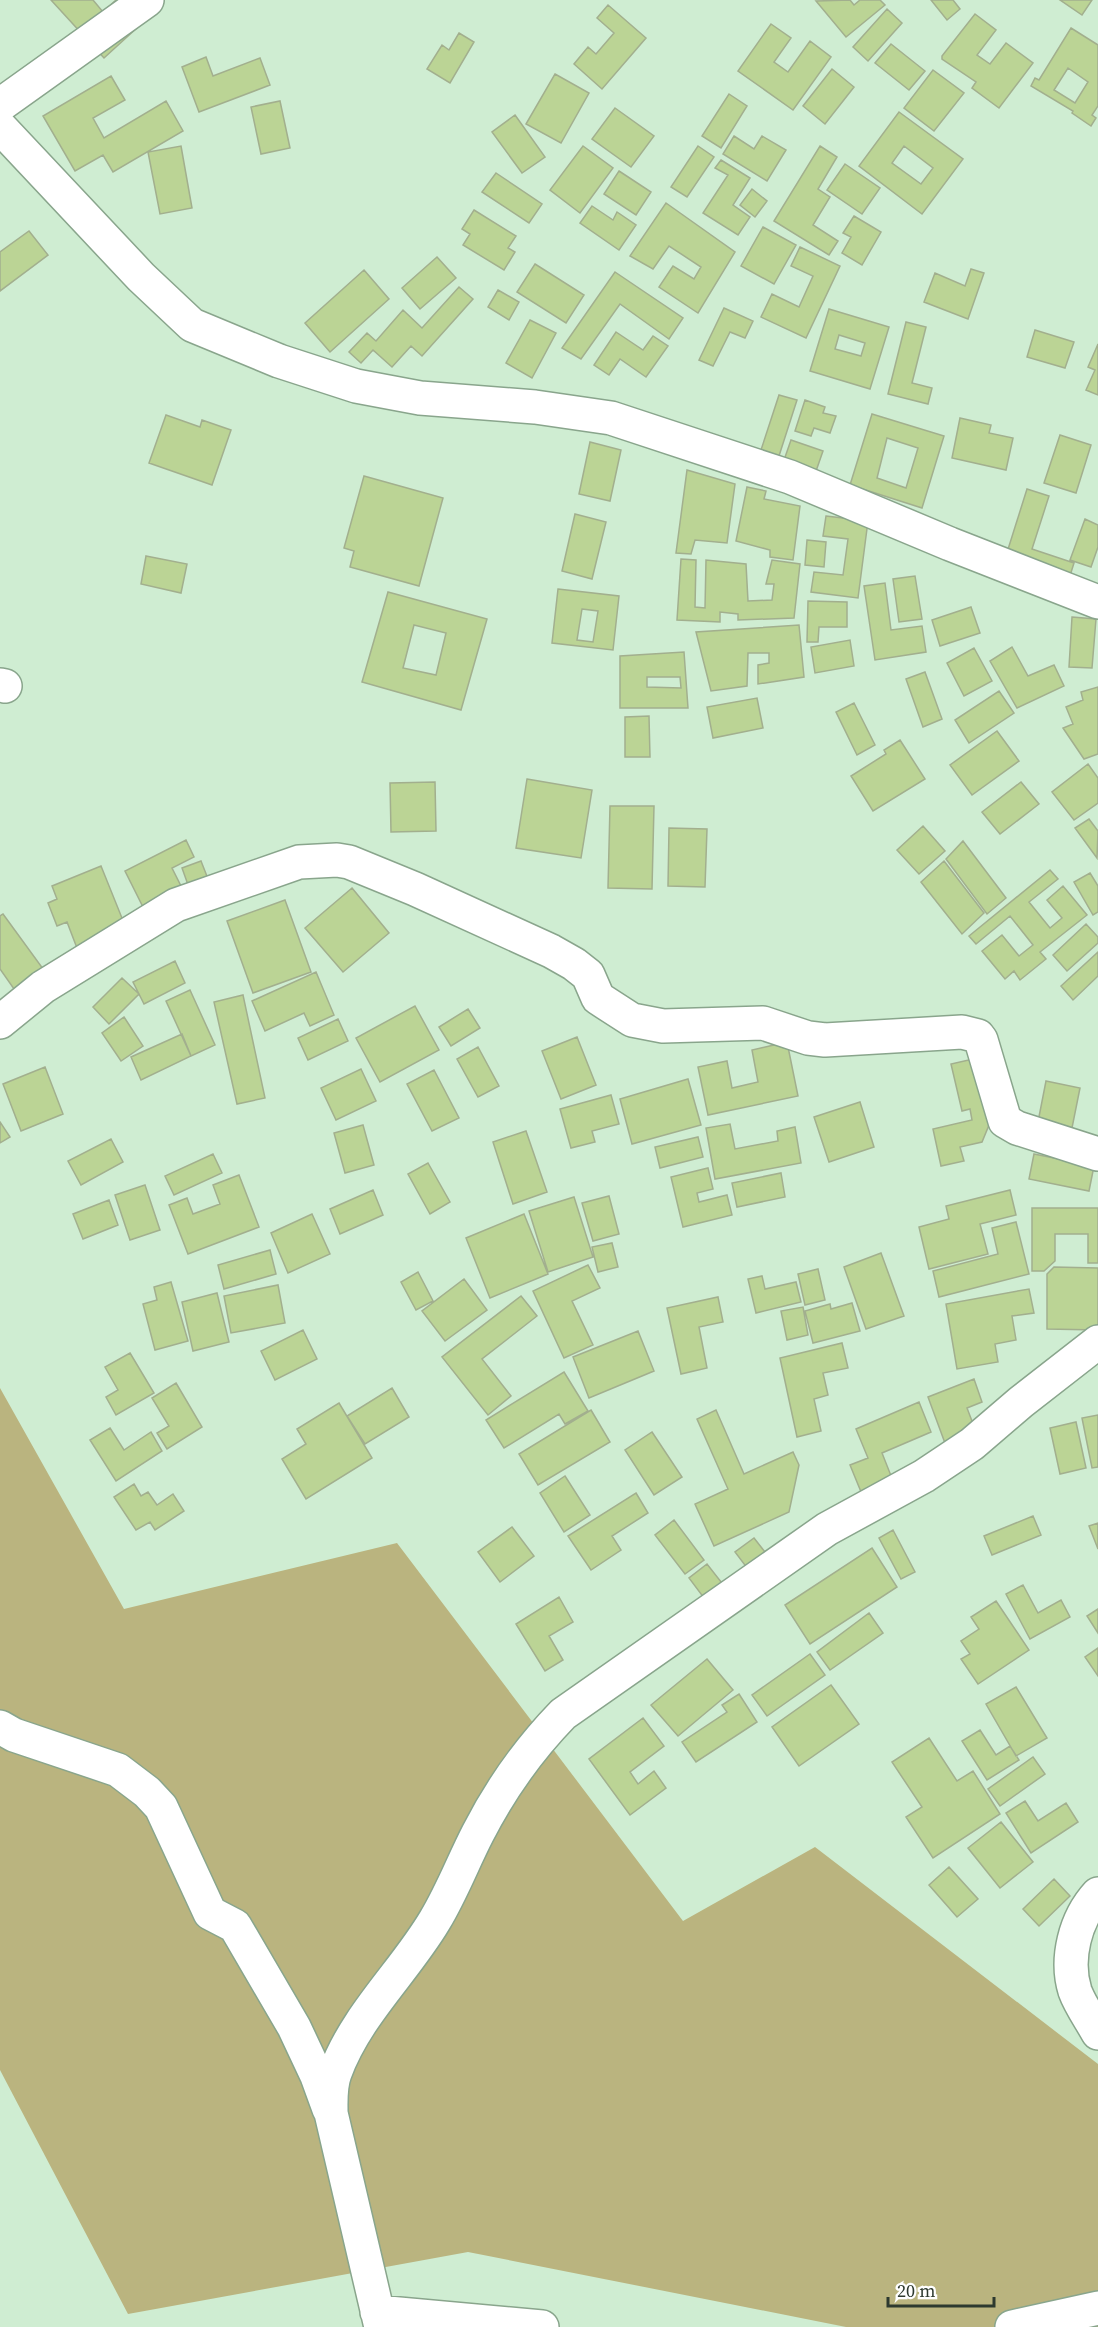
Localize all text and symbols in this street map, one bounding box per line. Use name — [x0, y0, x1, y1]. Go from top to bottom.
scale bar — [888, 2270, 994, 2308]
text: 20 m — [897, 2278, 935, 2303]

